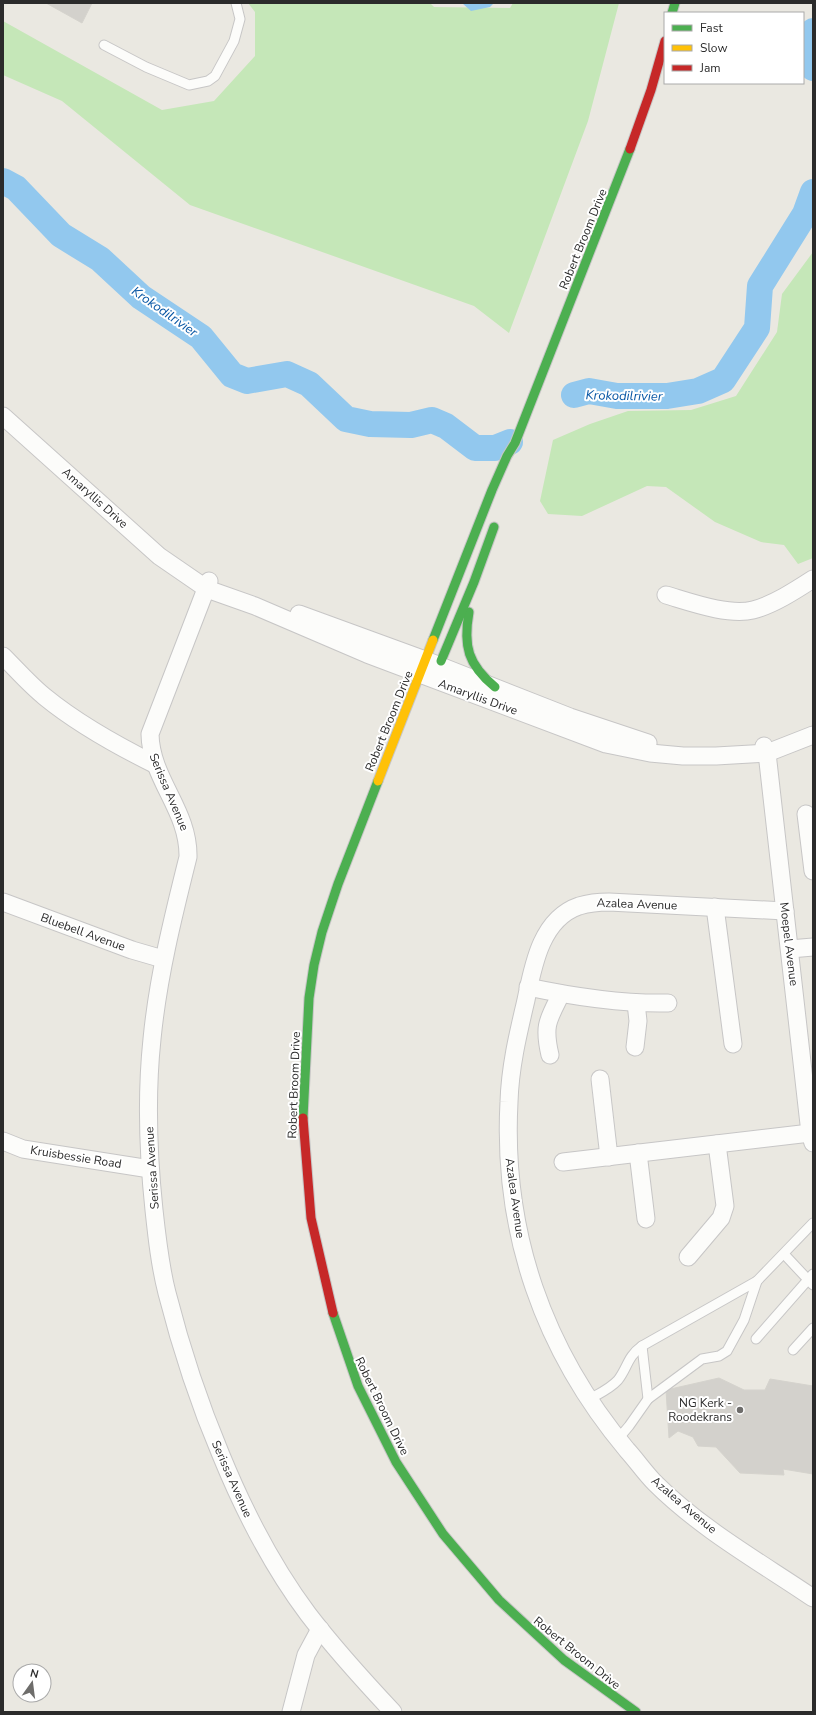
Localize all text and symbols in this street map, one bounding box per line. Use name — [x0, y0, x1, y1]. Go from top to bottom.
legend — [664, 12, 804, 84]
text: Fast — [700, 20, 723, 36]
text: Slow — [700, 40, 728, 56]
text: Jam — [699, 60, 721, 76]
street label: Robert Broom Drive — [555, 186, 611, 292]
water label: Krokodilrivier — [128, 282, 201, 341]
water label: Krokodilrivier — [585, 386, 663, 406]
street label: Amaryllis Drive — [59, 464, 131, 532]
street label: Robert Broom Drive — [361, 668, 417, 774]
street label: Amaryllis Drive — [436, 675, 520, 719]
street label: Serissa Avenue — [145, 751, 193, 833]
street label: Azalea Avenue — [596, 895, 678, 913]
street label: Moepel Avenue — [776, 901, 802, 987]
street label: Bluebell Avenue — [38, 909, 128, 955]
street label: Robert Broom Drive — [284, 1031, 304, 1139]
street label: Serissa Avenue — [141, 1126, 163, 1210]
street label: Kruisbessie Road — [29, 1142, 123, 1172]
street label: Azalea Avenue — [501, 1157, 529, 1239]
street label: Robert Broom Drive — [351, 1354, 413, 1458]
place label: NG Kerk - Roodekrans — [668, 1395, 732, 1425]
marker: NG Kerk - Roodekrans — [735, 1405, 745, 1415]
street label: Serissa Avenue — [208, 1438, 256, 1520]
street label: Azalea Avenue — [648, 1473, 720, 1537]
street label: Robert Broom Drive — [530, 1613, 624, 1693]
north arrow — [12, 1663, 52, 1703]
text: N — [28, 1666, 40, 1682]

